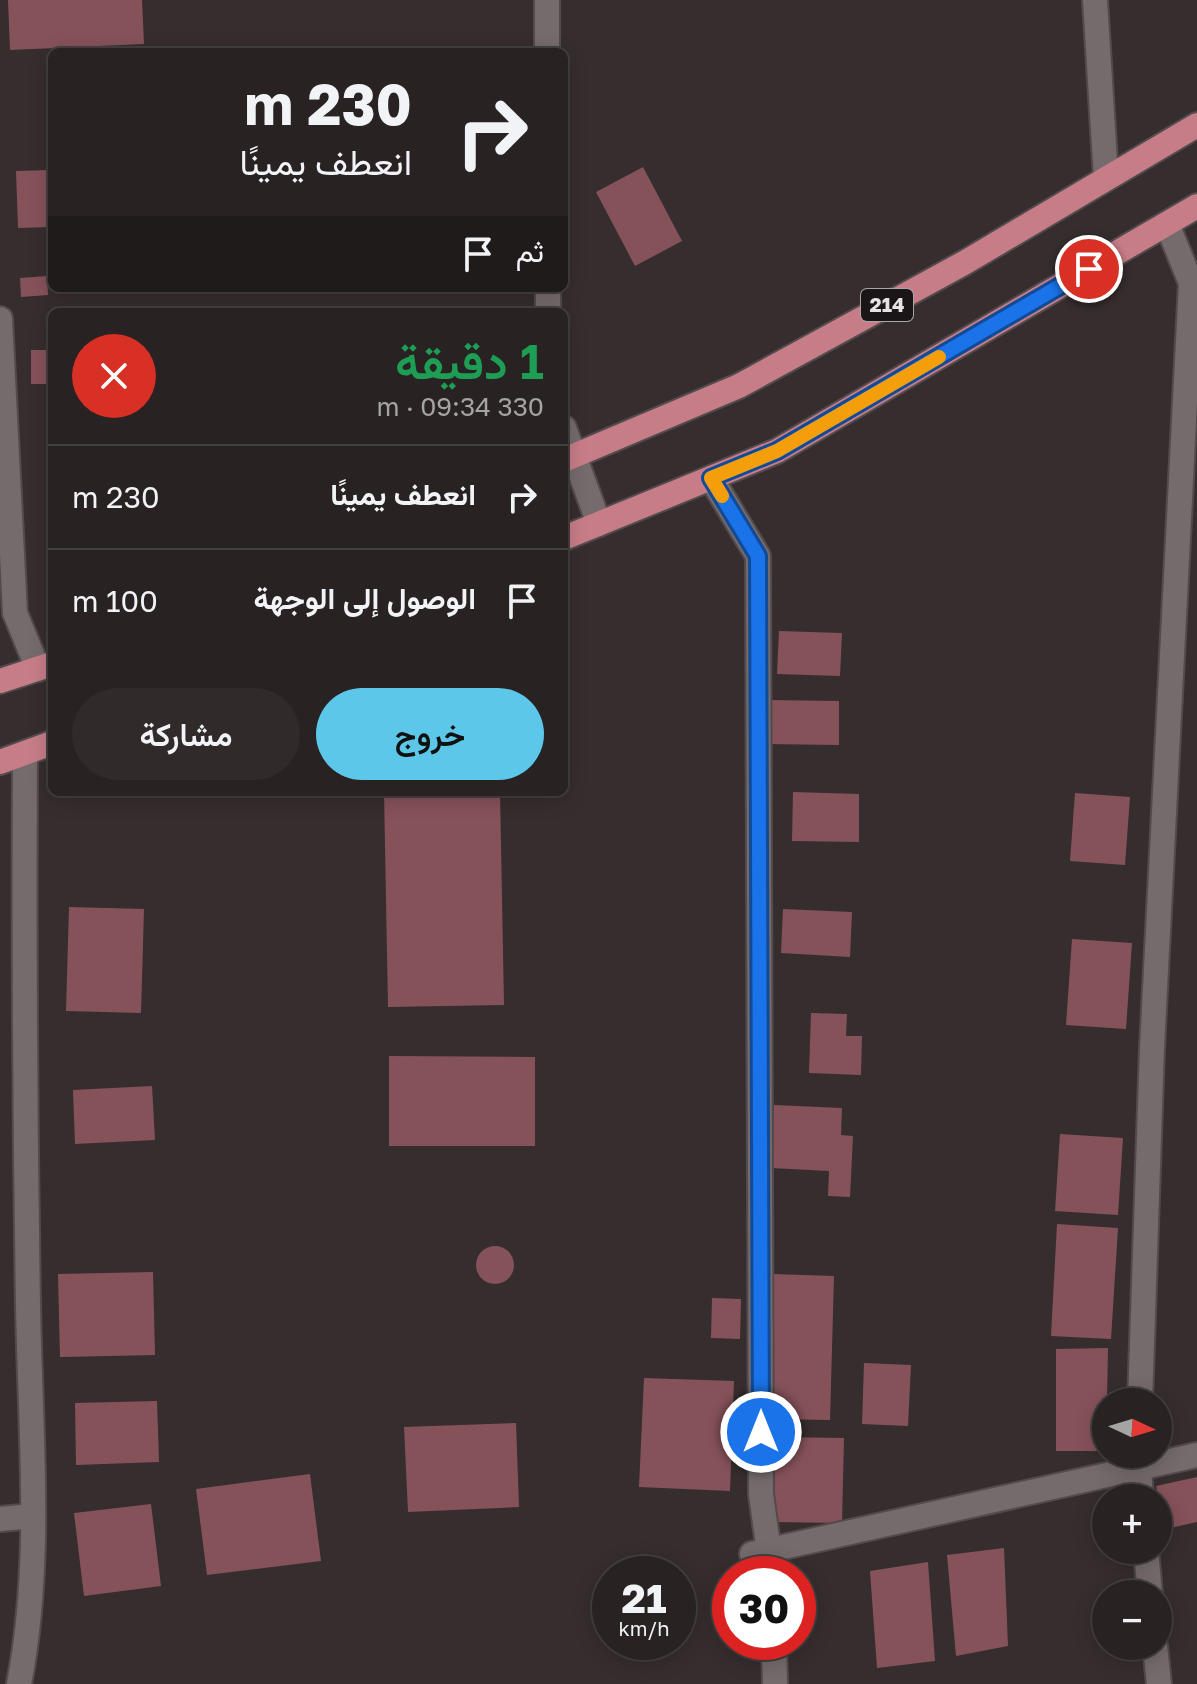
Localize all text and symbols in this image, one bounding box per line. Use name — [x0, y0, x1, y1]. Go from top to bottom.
text: 230 m — [244, 70, 412, 137]
icon: right — [440, 80, 544, 184]
text: انعطف يمينًا — [240, 140, 412, 183]
icon: arrive — [456, 232, 500, 276]
text: ثم — [516, 233, 544, 269]
pin — [1055, 235, 1123, 303]
icon: arrive — [1067, 247, 1111, 291]
road number: 214 — [861, 289, 913, 321]
text: 1 دقيقة — [395, 332, 544, 390]
button: close — [72, 334, 156, 418]
text: 330 m · 09:34 — [376, 391, 544, 422]
icon: right — [500, 475, 544, 519]
text: انعطف يمينًا — [330, 476, 476, 512]
text: 230 m — [72, 479, 160, 515]
icon: arrive — [500, 579, 544, 623]
text: الوصول إلى الوجهة — [254, 580, 476, 616]
text: 100 m — [72, 583, 158, 619]
button: مشاركة — [72, 688, 300, 780]
button: خروج — [316, 688, 544, 780]
north arrow — [1092, 1388, 1172, 1468]
map controls — [1092, 1388, 1172, 1660]
position arrow — [719, 1390, 803, 1474]
button: + — [1092, 1484, 1172, 1564]
speed limit sign: 30 — [712, 1556, 816, 1660]
text: 21 — [622, 1574, 667, 1622]
button: − — [1092, 1580, 1172, 1660]
text: km/h — [619, 1616, 669, 1640]

